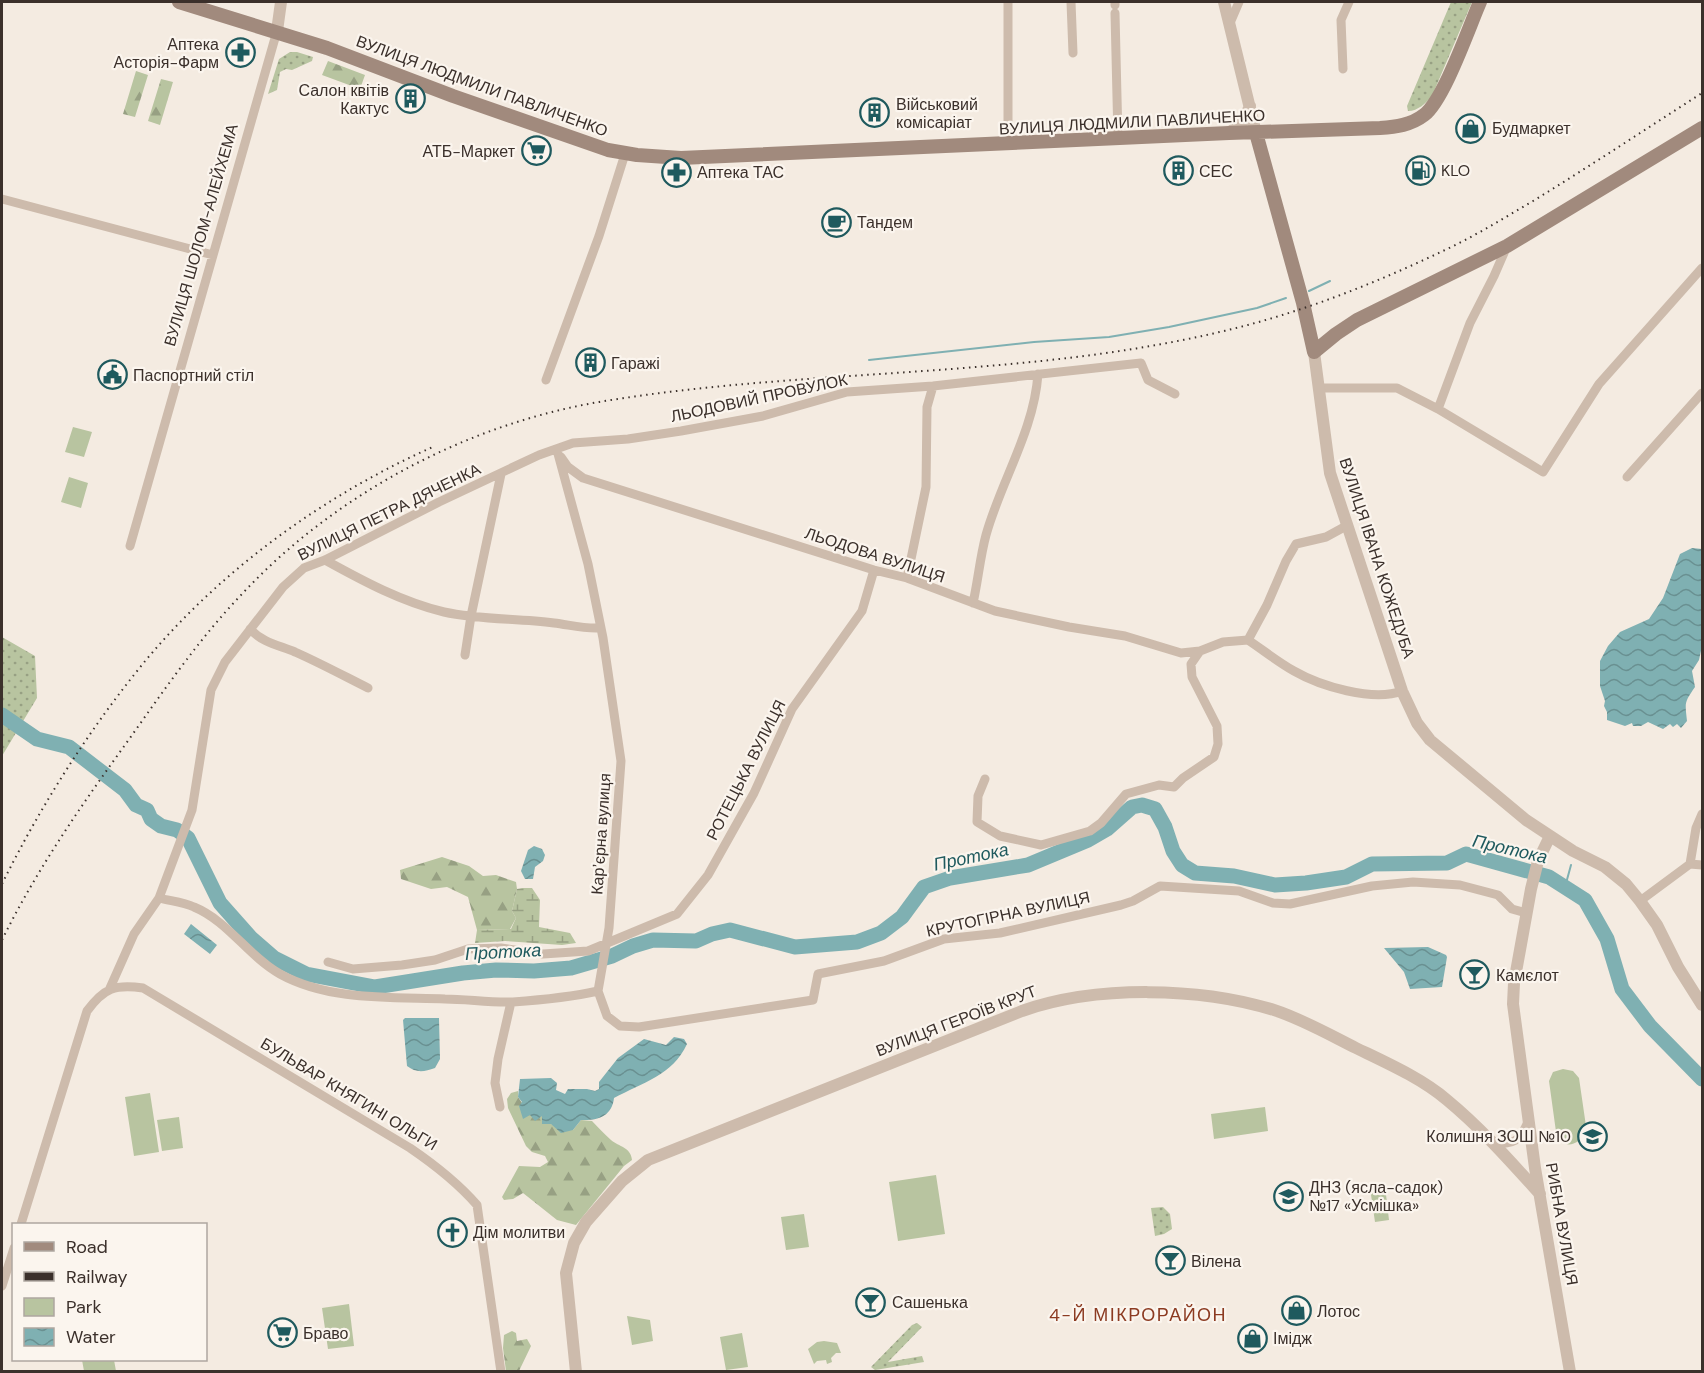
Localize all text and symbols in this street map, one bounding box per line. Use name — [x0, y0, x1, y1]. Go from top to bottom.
street label: ВУЛИЦЯ ЛЮДМИЛИ ПАВЛИЧЕНКО — [353, 31, 611, 141]
place label: Аптека Асторія-Фарм — [114, 34, 219, 73]
pharmacy icon: Аптека Асторія-Фарм — [224, 37, 256, 69]
place label: Салон квітів Кактус — [298, 80, 389, 119]
building icon: Салон квітів Кактус — [394, 83, 426, 115]
place label: Військовий комісаріат — [896, 94, 978, 133]
building icon: Військовий комісаріат — [859, 97, 891, 129]
street label: ВУЛИЦЯ ЛЮДМИЛИ ПАВЛИЧЕНКО — [998, 105, 1266, 139]
shop icon: Будмаркет — [1455, 112, 1487, 144]
place label: Будмаркет — [1492, 118, 1571, 139]
street label: ВУЛИЦЯ ШОЛОМ-АЛЕЙХЕМА — [159, 121, 243, 349]
supermarket icon: АТБ-Маркет — [520, 135, 552, 167]
place label: АТБ-Маркет — [422, 141, 516, 162]
fuel station icon: KLO — [1404, 154, 1436, 186]
building icon: СЕС — [1162, 155, 1194, 187]
pharmacy icon: Аптека ТАС — [660, 156, 692, 188]
place label: KLO — [1441, 160, 1470, 181]
place label: СЕС — [1199, 161, 1233, 182]
place label: Аптека ТАС — [697, 162, 784, 183]
cafe icon: Тандем — [820, 206, 852, 238]
place label: Тандем — [857, 212, 913, 233]
building icon: Гаражі — [574, 347, 606, 379]
place label: Гаражі — [611, 353, 660, 374]
public building icon: Паспортний стіл — [96, 359, 128, 391]
place label: Паспортний стіл — [133, 365, 254, 386]
street label: ЛЬОДОВИЙ ПРОВУЛОК — [669, 369, 850, 427]
street label: ВУЛИЦЯ ІВАНА КОЖЕДУБА — [1335, 455, 1420, 661]
street label: ВУЛИЦЯ ПЕТРА ДЯЧЕНКА — [294, 458, 484, 566]
street label: ЛЬОДОВА ВУЛИЦЯ — [802, 522, 948, 588]
street label: РОТЕЦЬКА ВУЛИЦЯ — [701, 696, 791, 844]
street label: Карʼєрна вулиця — [586, 773, 616, 895]
water label: Протока — [1470, 829, 1550, 869]
water label: Протока — [931, 837, 1011, 877]
street label: КРУТОГІРНА ВУЛИЦЯ — [924, 886, 1092, 942]
water label: Протока — [464, 938, 542, 966]
bar icon: Камєлот — [1459, 959, 1491, 991]
place label: Камєлот — [1496, 965, 1559, 986]
street label: ВУЛИЦЯ ГЕРОЇВ КРУТ — [873, 981, 1040, 1061]
street label: БУЛЬВАР КНЯГИНІ ОЛЬГИ — [257, 1033, 441, 1155]
school or university icon: Колишня ЗОШ №10 — [1576, 1120, 1608, 1152]
place label: Колишня ЗОШ №10 — [1426, 1126, 1571, 1147]
street label: РИБНА ВУЛИЦЯ — [1541, 1161, 1583, 1287]
place label: ДНЗ (ясла-садок) №17 «Усмішка» — [1309, 1177, 1443, 1216]
school or university icon: ДНЗ (ясла-садок) №17 «Усмішка» — [1272, 1180, 1304, 1212]
church icon: Дім молитви — [436, 1216, 468, 1248]
place label: Дім молитви — [473, 1222, 565, 1243]
legend — [12, 1223, 207, 1361]
text: Road — [66, 1235, 108, 1259]
bar icon: Вілена — [1154, 1245, 1186, 1277]
place label: Вілена — [1191, 1251, 1241, 1272]
text: Railway — [66, 1265, 128, 1289]
bar icon: Сашенька — [855, 1286, 887, 1318]
place label: Сашенька — [892, 1292, 968, 1313]
text: Park — [66, 1295, 102, 1319]
shop icon: Лотос — [1280, 1295, 1312, 1327]
place label: Лотос — [1317, 1301, 1360, 1322]
district label: 4-Й МІКРОРАЙОН — [1049, 1303, 1227, 1327]
supermarket icon: Браво — [266, 1317, 298, 1349]
shop icon: Імідж — [1236, 1322, 1268, 1354]
place label: Браво — [303, 1323, 349, 1344]
text: Water — [66, 1325, 116, 1349]
place label: Імідж — [1273, 1328, 1312, 1349]

